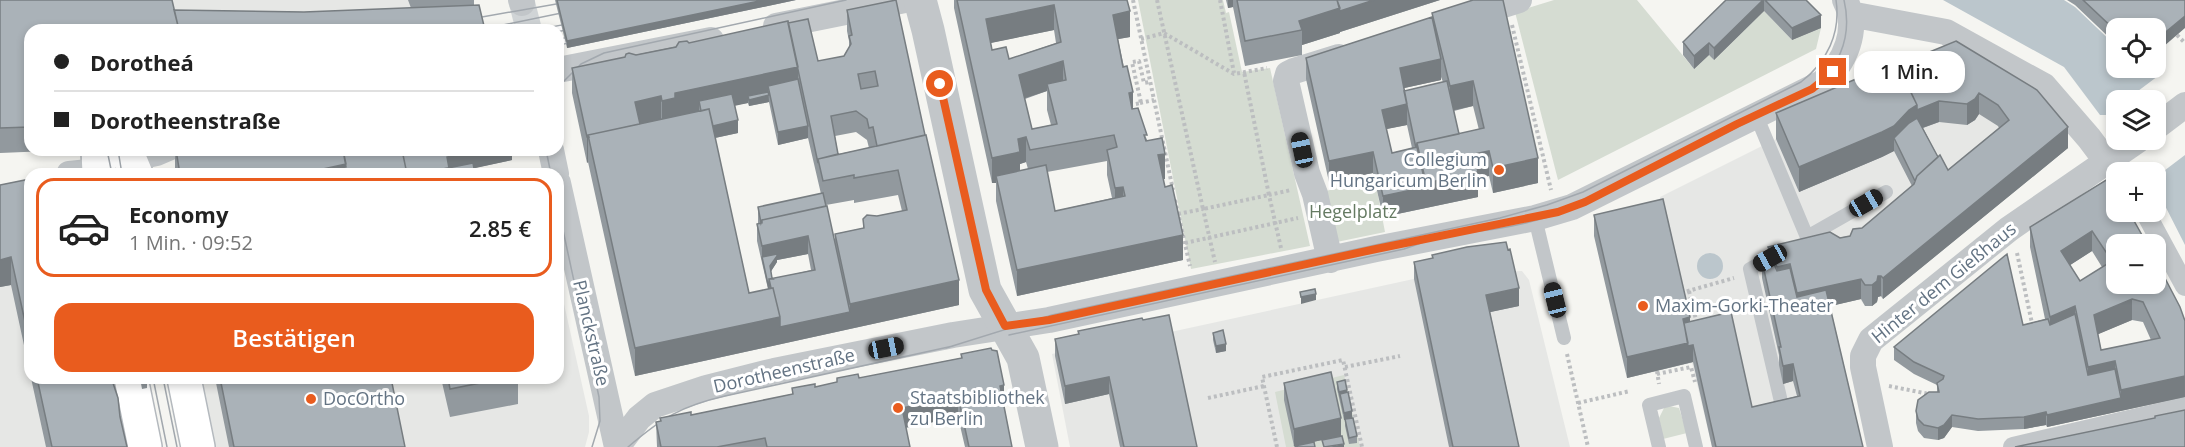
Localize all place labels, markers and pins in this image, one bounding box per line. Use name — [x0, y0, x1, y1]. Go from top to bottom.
place label: Collegium Hungaricum Berlin — [1330, 147, 1487, 192]
marker: Collegium Hungaricum Berlin — [1492, 163, 1506, 177]
place label: Maxim-Gorki-Theater — [1655, 293, 1834, 317]
marker: Maxim-Gorki-Theater — [1636, 299, 1650, 313]
place label: Staatsbibliothek zu Berlin — [910, 385, 1045, 430]
place label: DocOrtho — [323, 386, 405, 410]
marker: DocOrtho — [304, 392, 318, 406]
marker: Staatsbibliothek zu Berlin — [891, 401, 905, 415]

